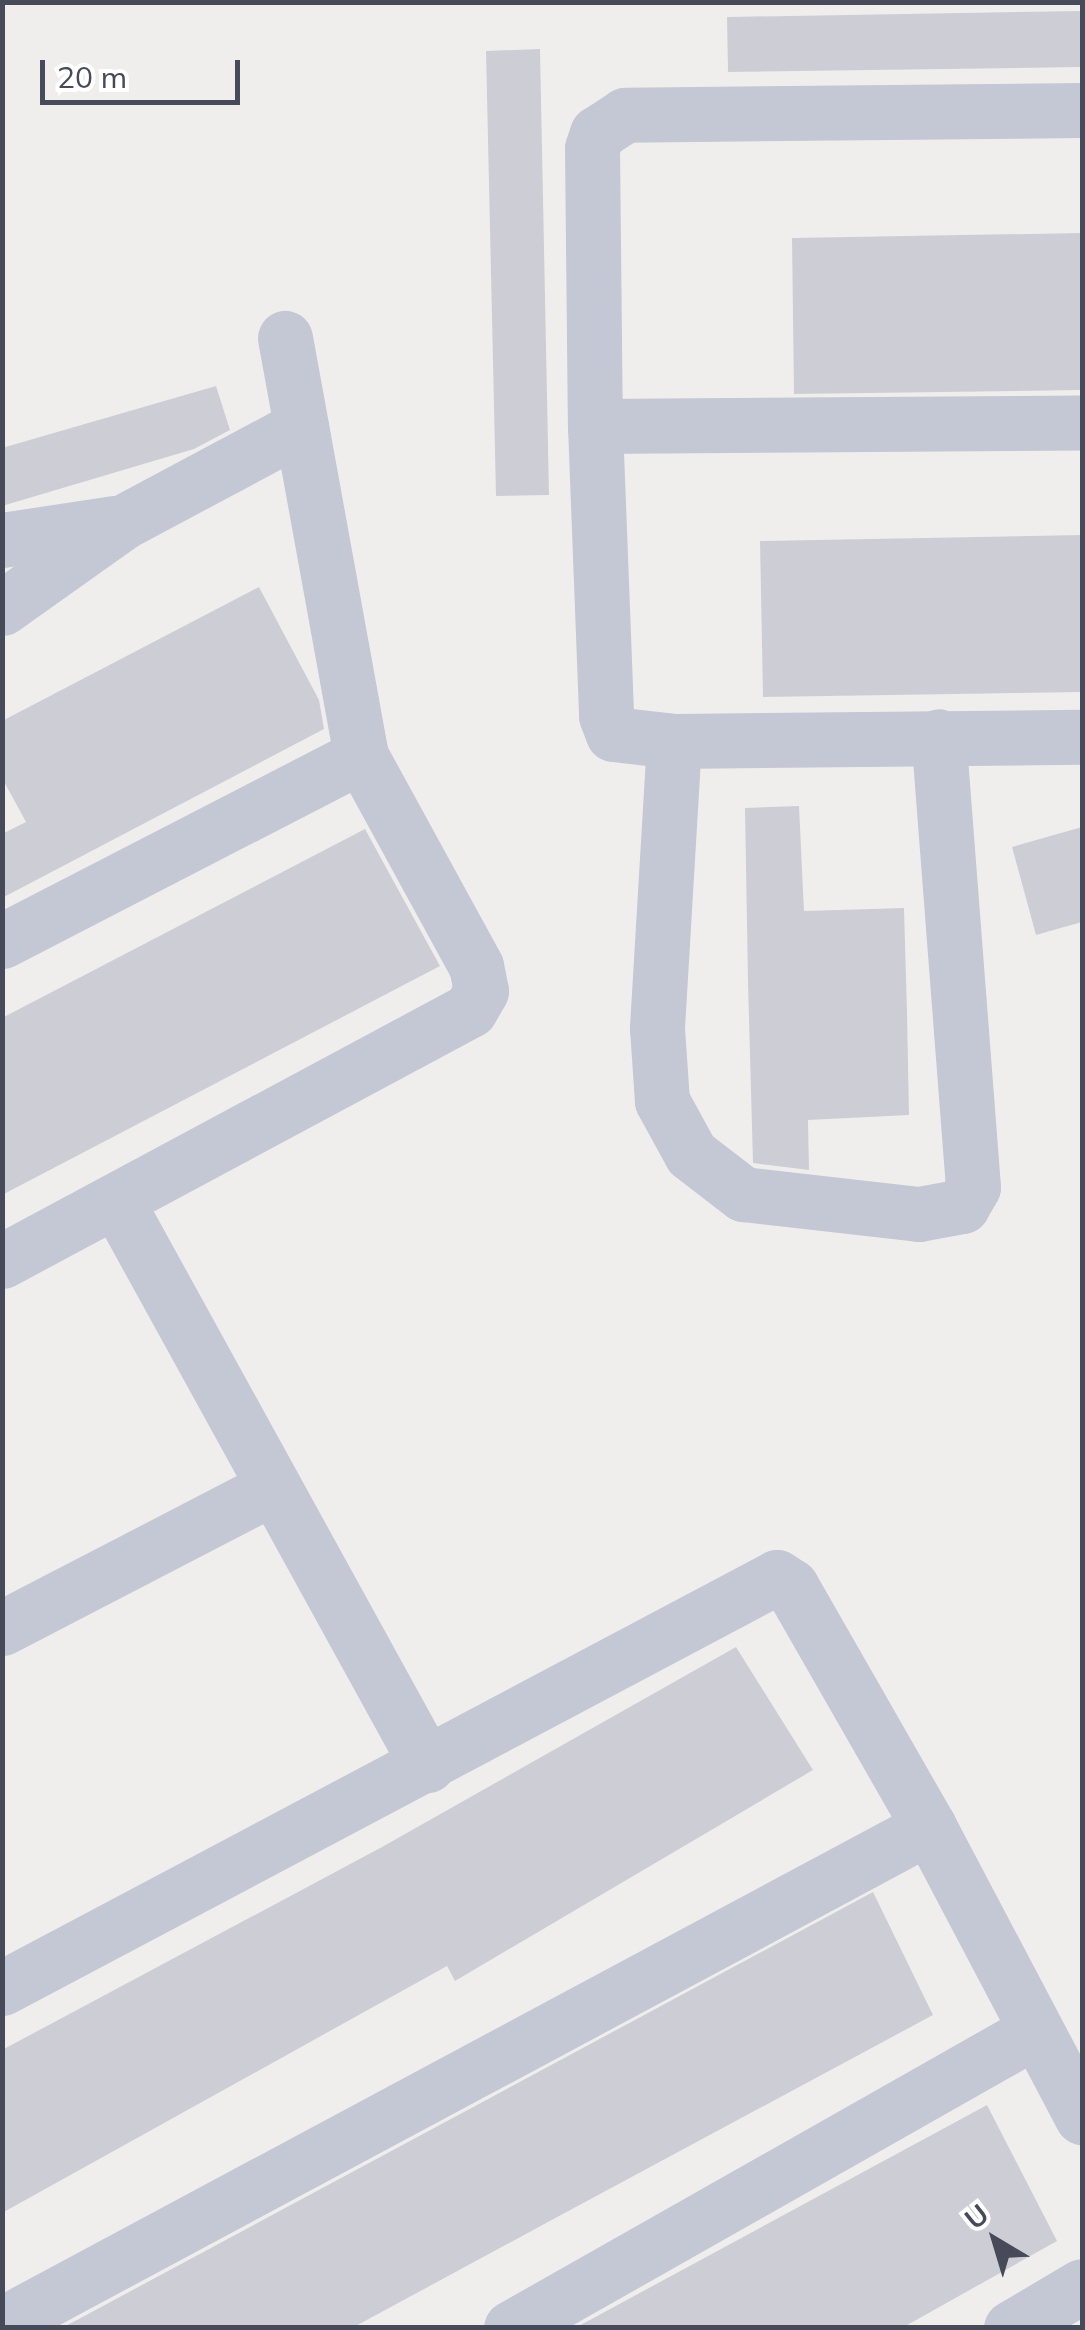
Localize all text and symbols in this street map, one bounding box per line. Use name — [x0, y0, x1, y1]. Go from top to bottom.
scale bar — [45, 40, 245, 102]
text: 20 m — [57, 58, 127, 96]
north arrow — [945, 2190, 1045, 2290]
text: U — [957, 2196, 995, 2236]

